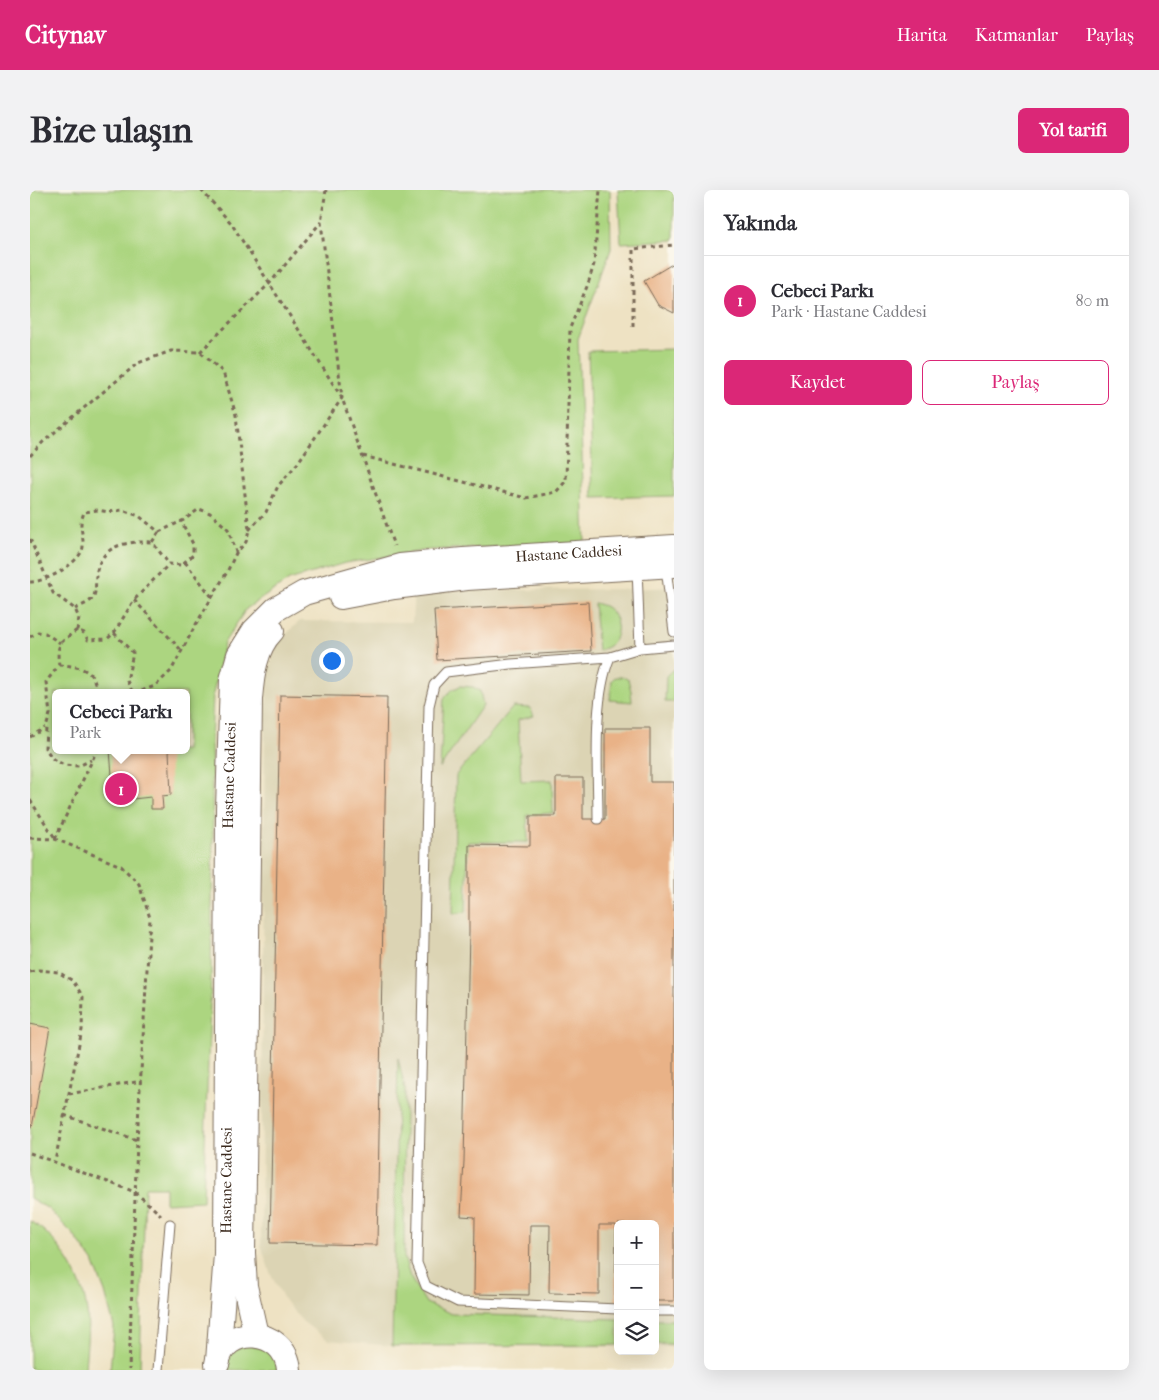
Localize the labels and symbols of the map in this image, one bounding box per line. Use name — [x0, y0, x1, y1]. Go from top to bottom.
street label: Hastane Caddesi — [515, 541, 623, 566]
your location — [319, 648, 345, 674]
street label: Hastane Caddesi — [219, 721, 240, 829]
pin: 1 — [105, 770, 137, 808]
street label: Hastane Caddesi — [217, 1126, 236, 1234]

